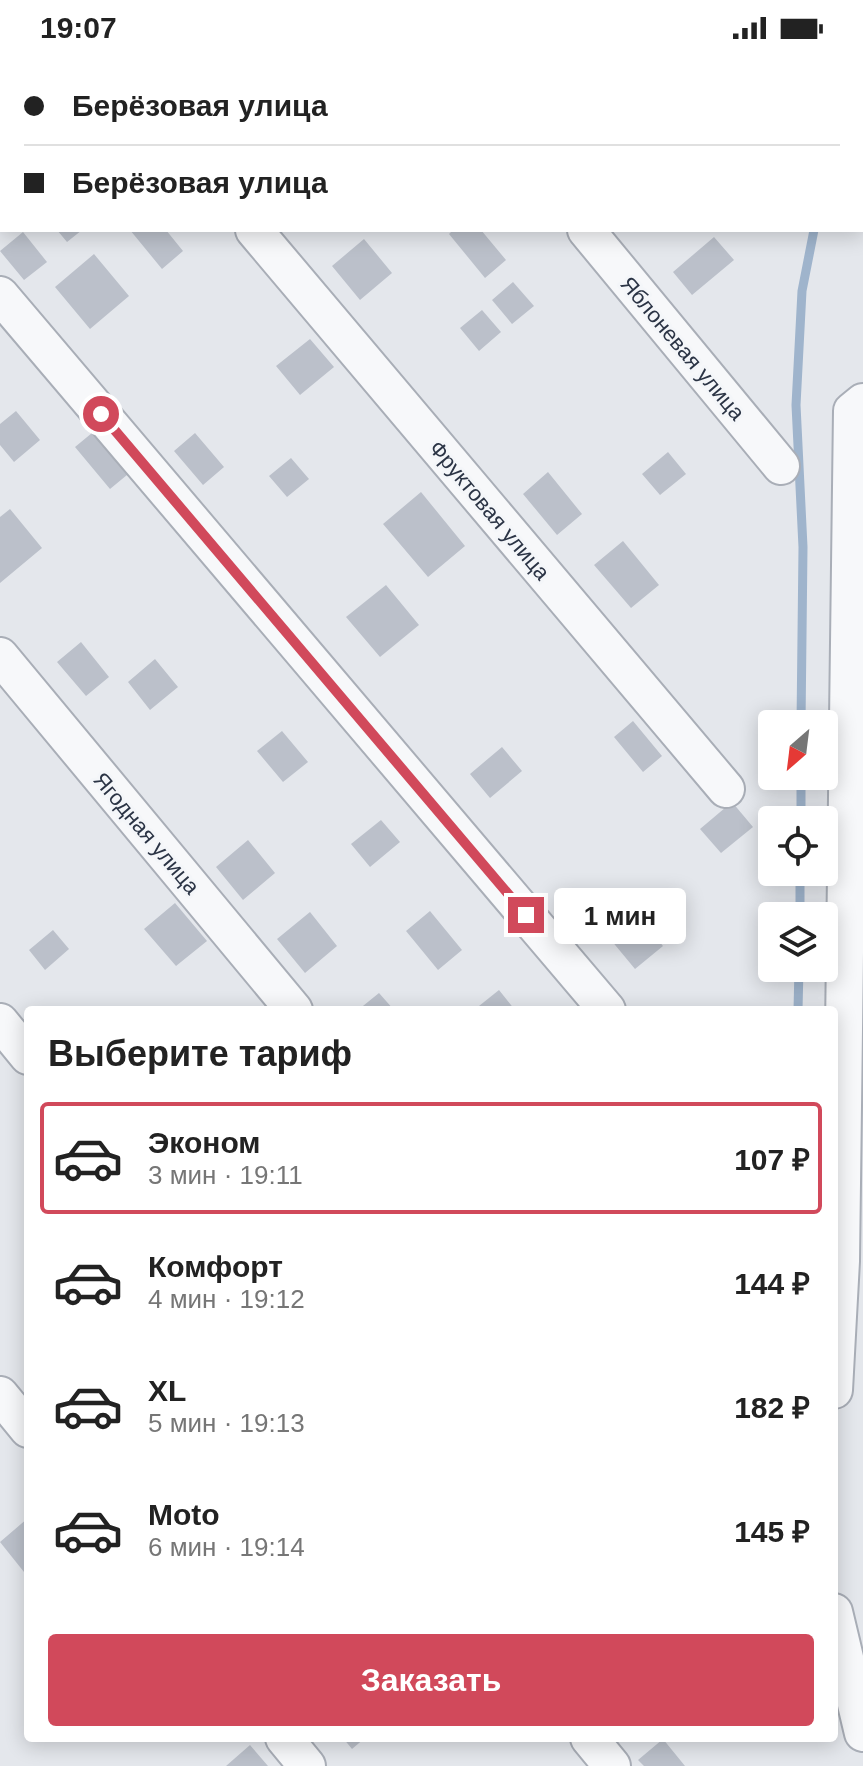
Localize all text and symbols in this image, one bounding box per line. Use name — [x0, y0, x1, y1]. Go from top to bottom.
text: 19:07 — [40, 11, 117, 44]
text: Берёзовая улица — [72, 89, 328, 122]
text: Берёзовая улица — [72, 166, 328, 199]
street label: Яблоневая улица — [615, 272, 750, 426]
route start — [83, 396, 119, 432]
street label: Фруктовая улица — [424, 436, 556, 586]
north arrow — [758, 710, 838, 790]
map controls — [758, 710, 838, 982]
street label: Ягодная улица — [89, 767, 205, 900]
button: locate — [758, 806, 838, 886]
callout: 1 мин — [554, 887, 686, 943]
route end — [508, 897, 544, 933]
text: 1 мин — [584, 901, 656, 931]
button: layers — [758, 902, 838, 982]
text: Выберите тариф — [48, 1033, 352, 1074]
icon: car — [52, 1122, 124, 1194]
text: Эконом — [148, 1126, 261, 1159]
text: 107 ₽ — [734, 1143, 810, 1176]
text: 3 мин · 19:11 — [148, 1160, 303, 1190]
icon: car — [52, 1246, 124, 1318]
text: Комфорт — [148, 1250, 283, 1283]
text: 144 ₽ — [734, 1267, 810, 1300]
text: 4 мин · 19:12 — [148, 1284, 305, 1314]
icon: car — [52, 1370, 124, 1442]
text: XL — [148, 1374, 186, 1407]
text: 182 ₽ — [734, 1391, 810, 1424]
text: 5 мин · 19:13 — [148, 1408, 305, 1438]
icon: car — [52, 1494, 124, 1566]
text: Moto — [148, 1498, 220, 1531]
text: 145 ₽ — [734, 1515, 810, 1548]
text: 6 мин · 19:14 — [148, 1532, 305, 1562]
button: Заказать — [48, 1634, 814, 1726]

